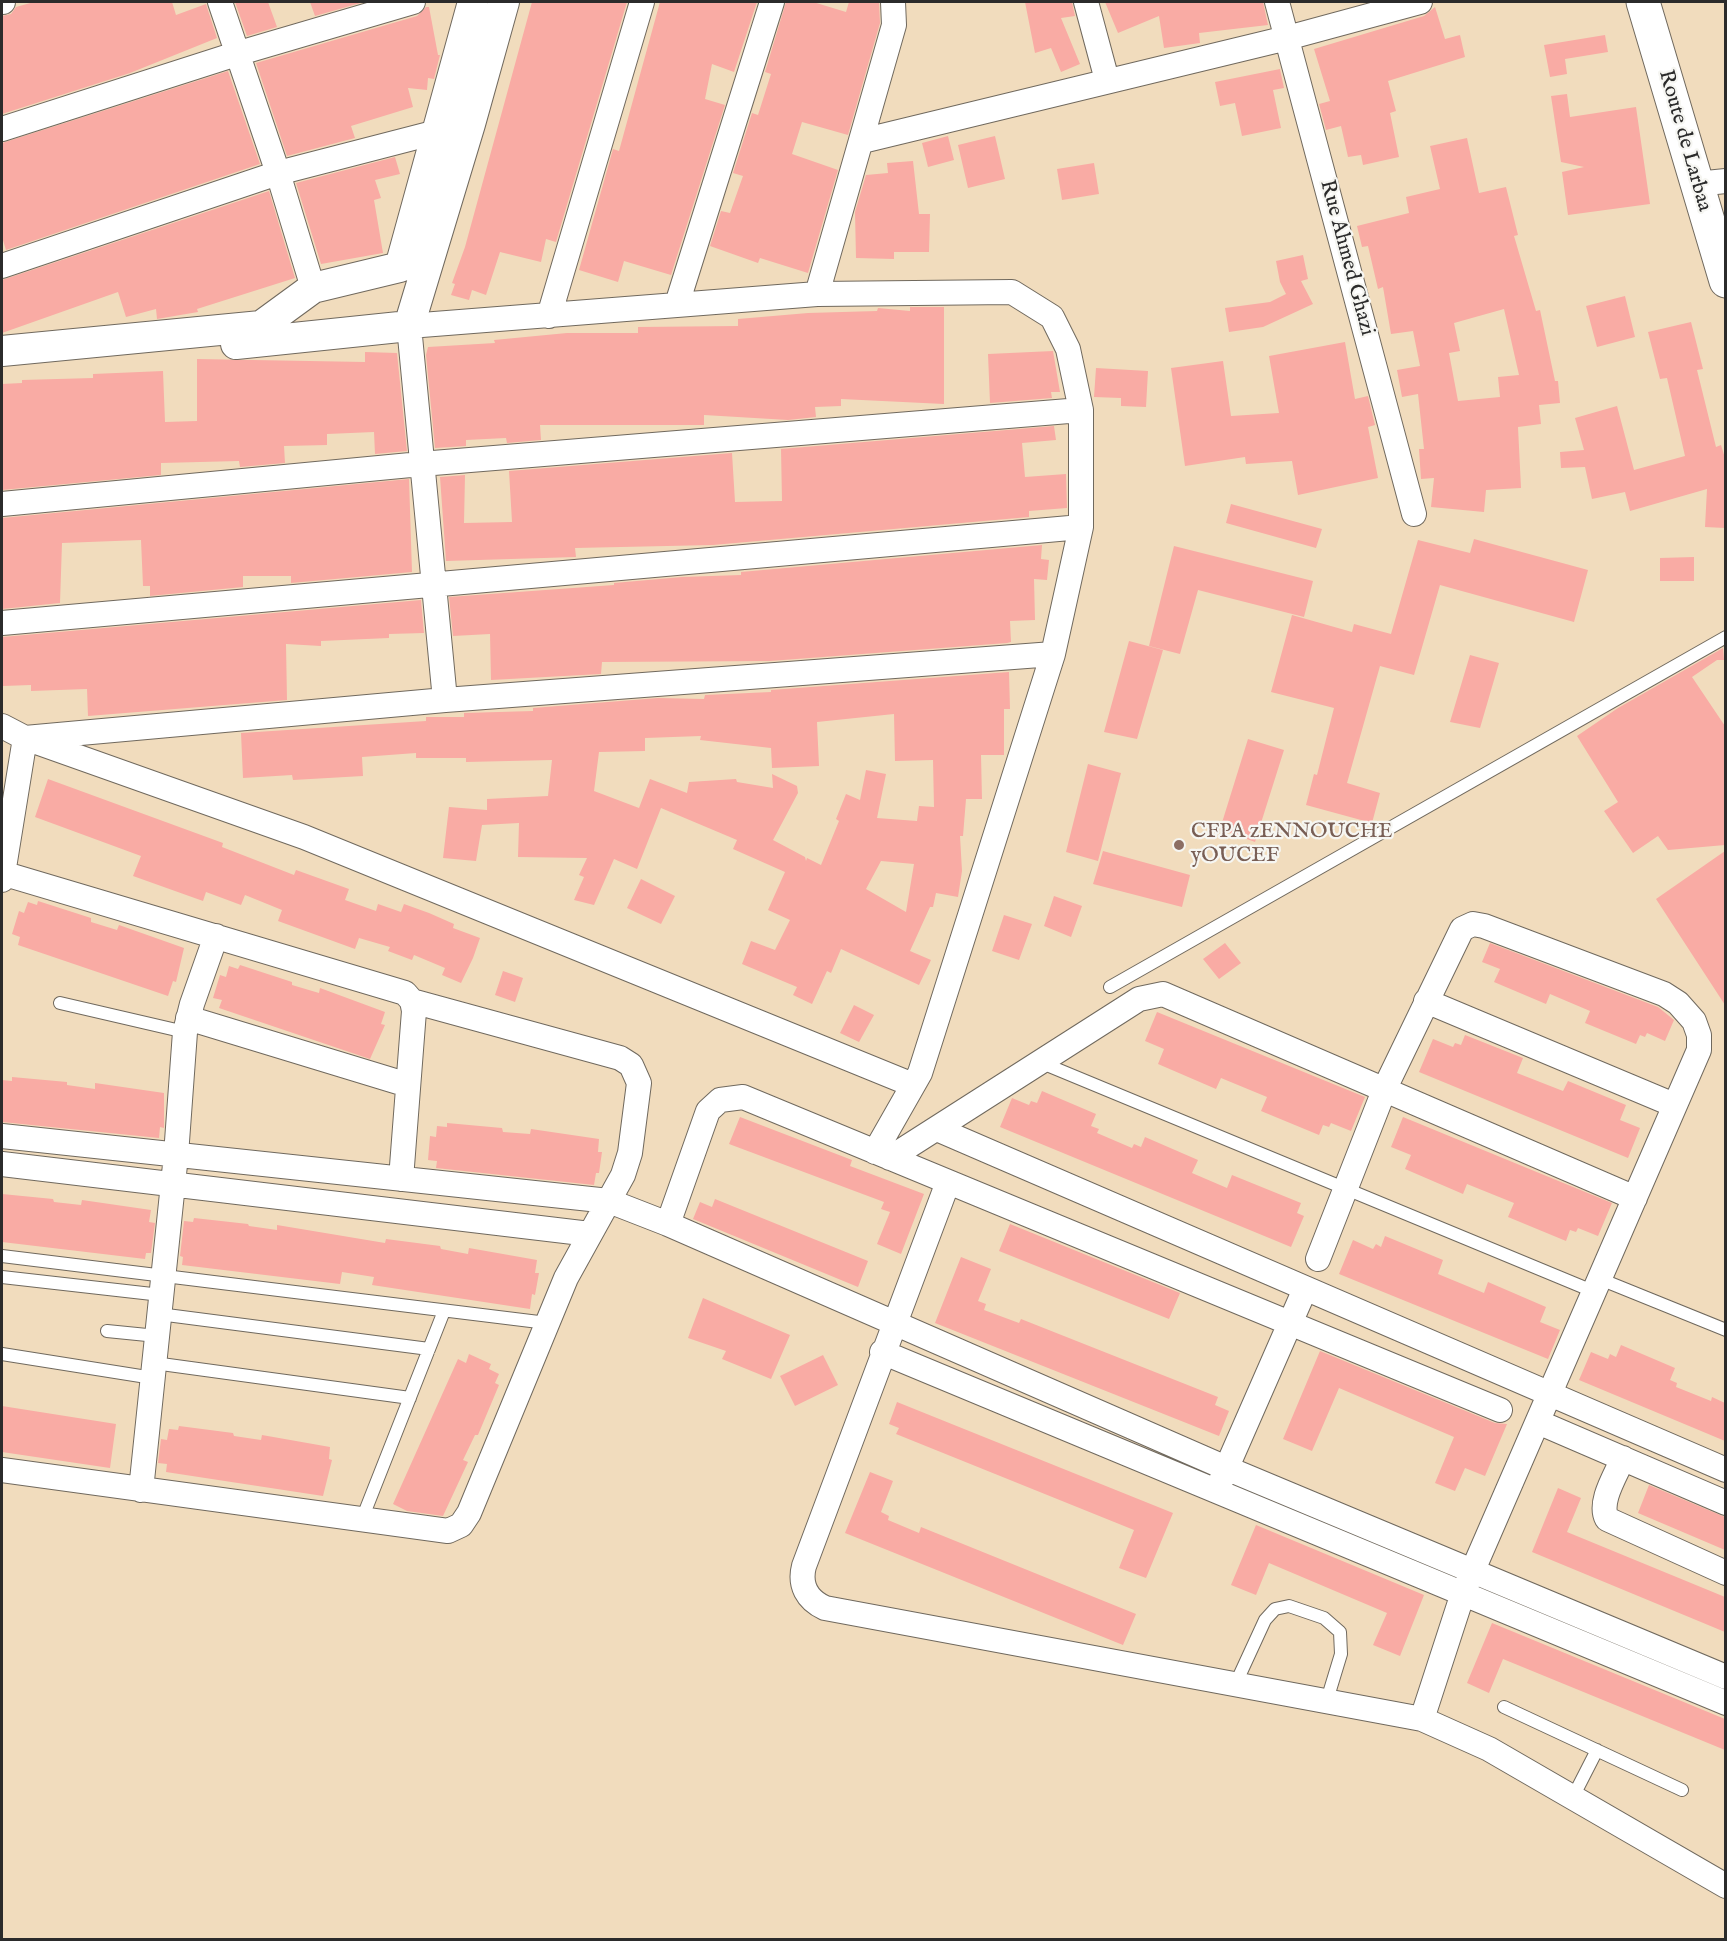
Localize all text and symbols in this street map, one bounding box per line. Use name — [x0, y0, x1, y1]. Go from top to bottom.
street label: Route de Larbaa — [1652, 67, 1716, 215]
street label: Rue Ahmed Ghazi — [1313, 177, 1379, 339]
place label: CFPA zENNOUCHE yOUCEF — [1191, 820, 1392, 870]
marker: CFPA zENNOUCHE yOUCEF — [1172, 838, 1186, 852]

